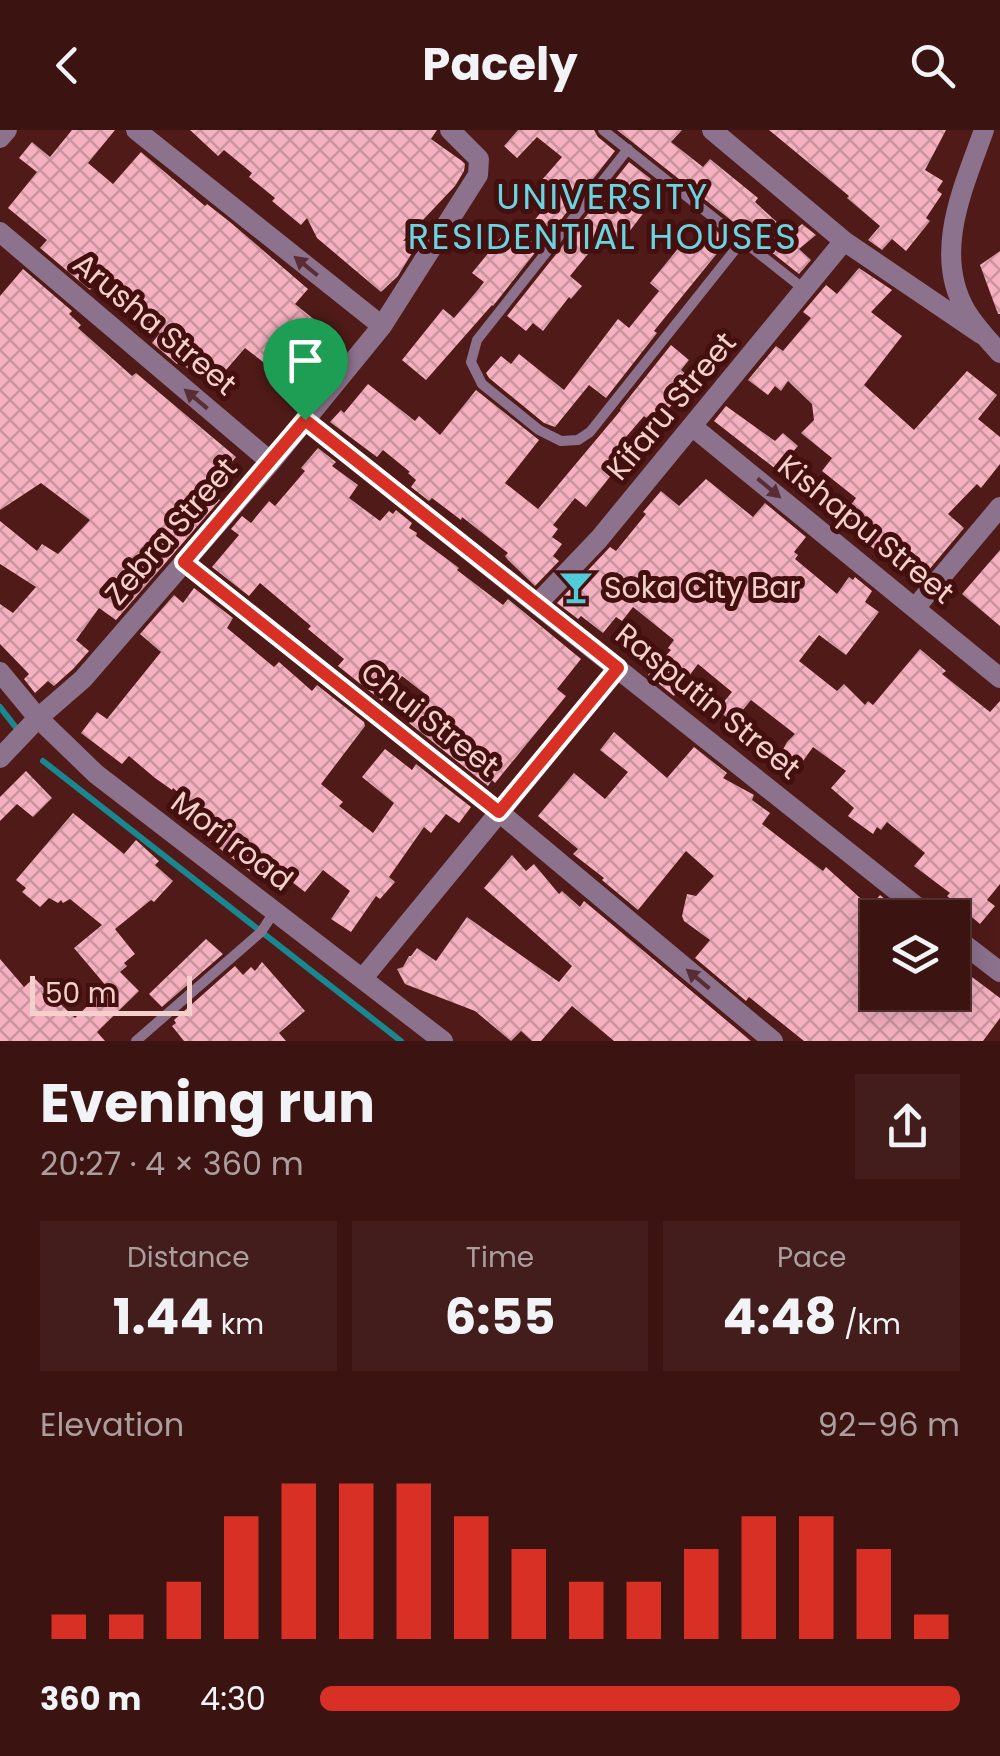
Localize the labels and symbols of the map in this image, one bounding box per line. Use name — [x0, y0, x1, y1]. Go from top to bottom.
district label: UNIVERSITY RESIDENTIAL HOUSES — [408, 172, 798, 261]
street label: Arusha Street — [64, 243, 246, 405]
one-way arrow — [293, 256, 319, 277]
pin — [263, 318, 348, 421]
street label: Kifaru Street — [596, 323, 746, 489]
one-way arrow — [184, 388, 209, 410]
street label: Kishapu Street — [769, 444, 963, 614]
street label: Zebra Street — [95, 448, 247, 614]
one-way arrow — [757, 477, 782, 498]
place label: Soka City Bar — [604, 566, 801, 609]
bar icon: Soka City Bar — [557, 568, 595, 606]
street label: Rasputin Street — [606, 613, 810, 789]
street label: Chui Street — [352, 651, 508, 787]
street label: Mori road — [162, 781, 302, 901]
one-way arrow — [686, 968, 711, 990]
scale bar — [30, 971, 192, 1016]

